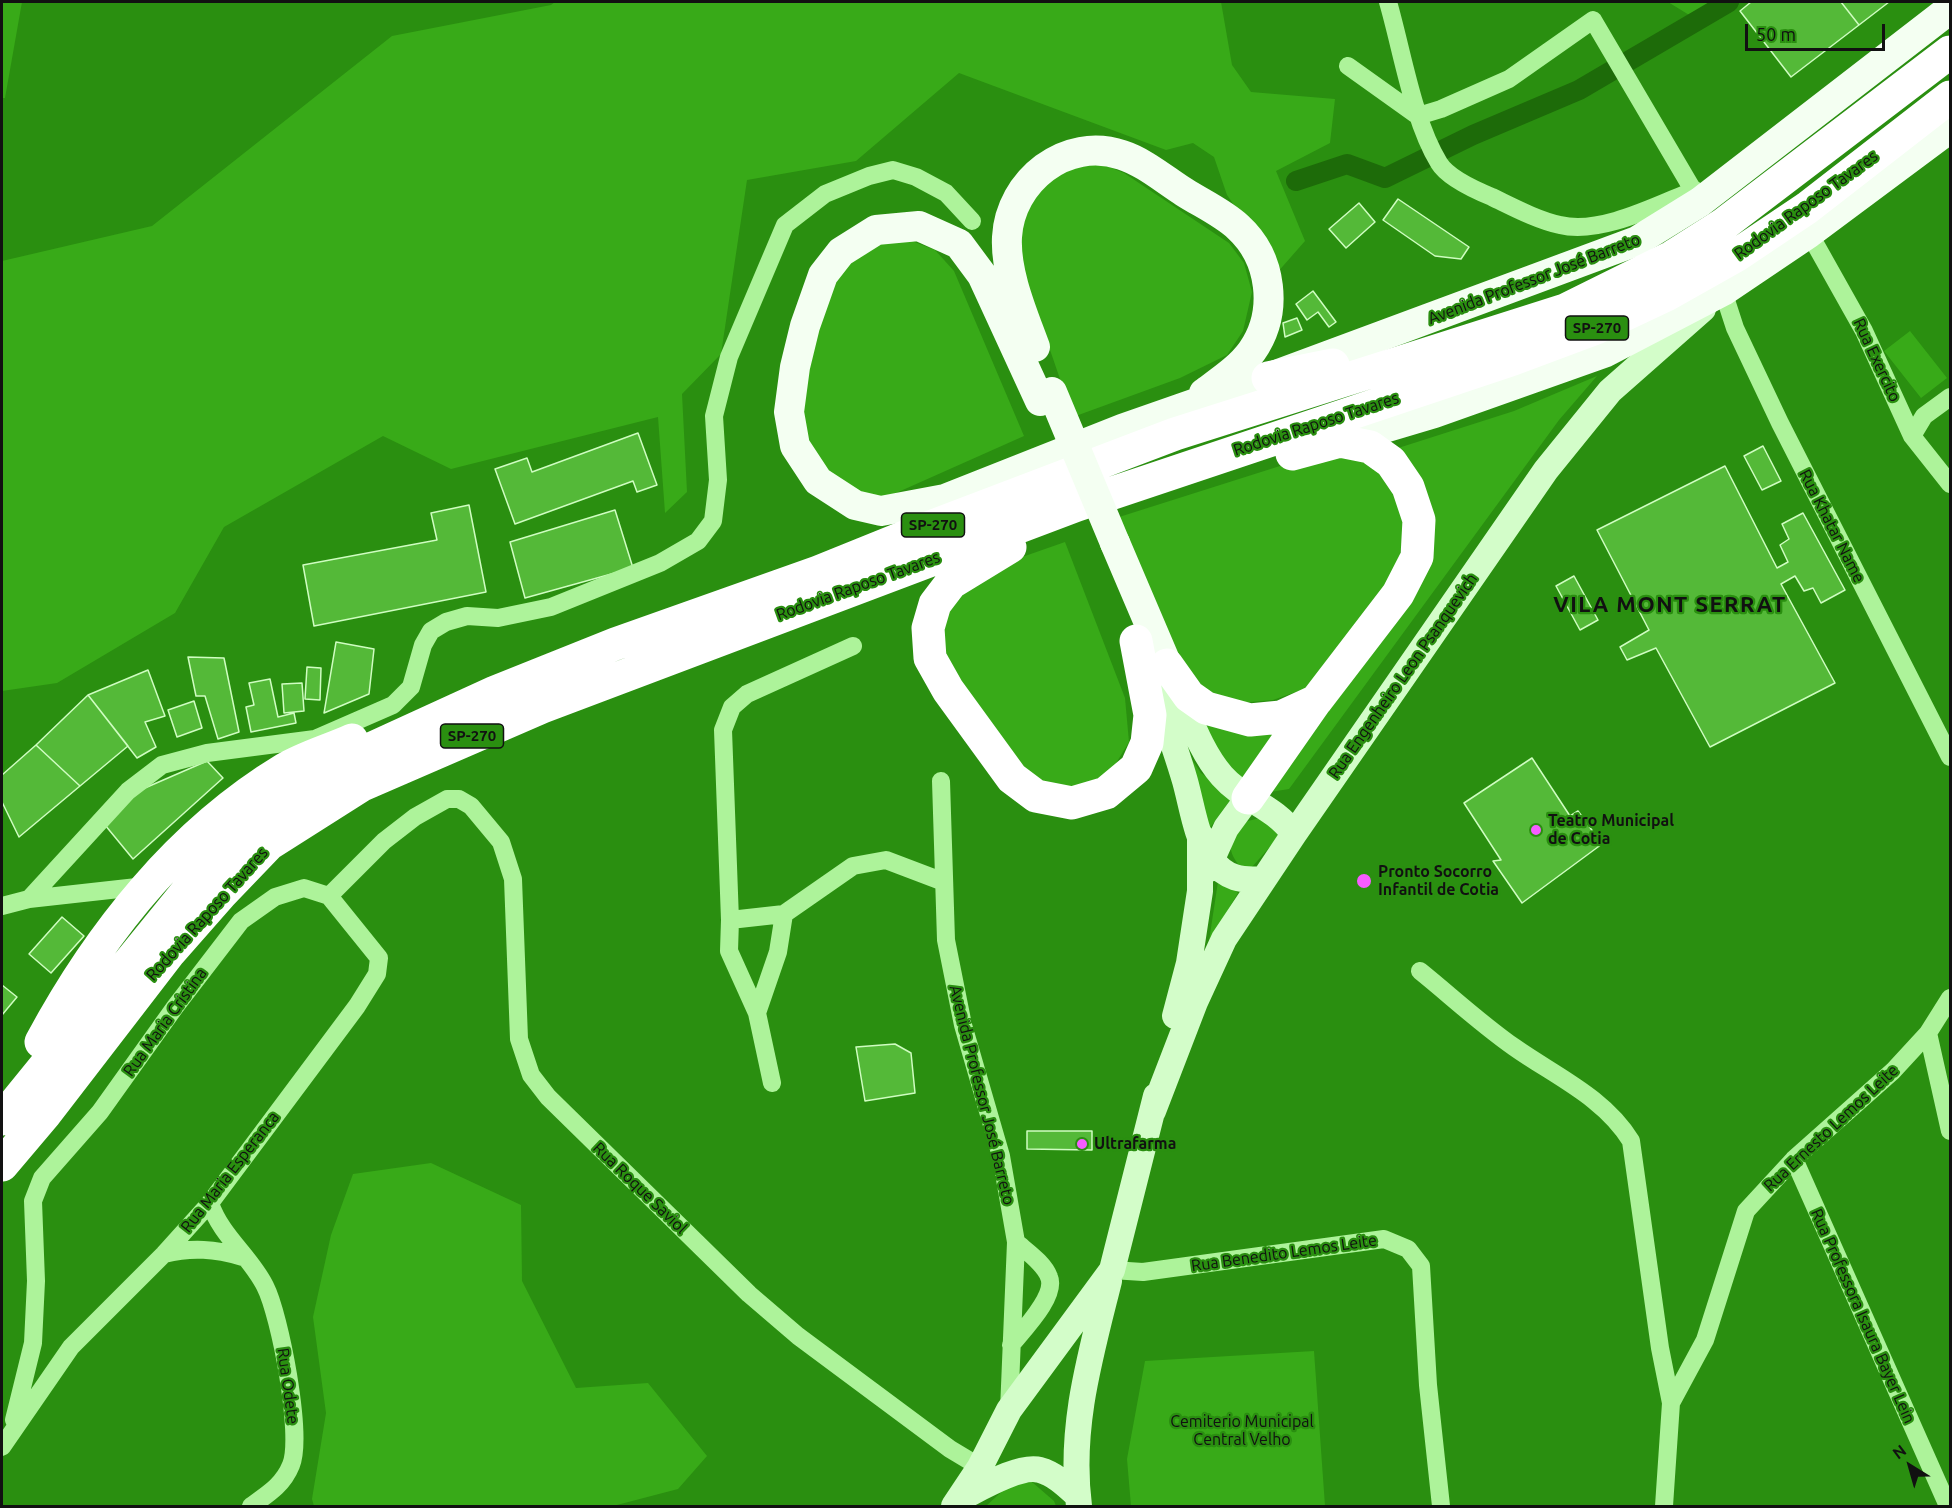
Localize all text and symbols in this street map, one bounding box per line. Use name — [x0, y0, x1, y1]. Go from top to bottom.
scale bar — [1748, 12, 1888, 50]
text: 50 m — [1756, 24, 1796, 44]
street label: Rodovia Raposo Tavares — [1730, 146, 1882, 264]
street label: Avenida Professor José Barreto — [1425, 230, 1643, 328]
street label: Rua Exercito — [1849, 315, 1905, 405]
road number: SP-270 — [1566, 316, 1628, 340]
street label: Rodovia Raposo Tavares — [1231, 388, 1401, 460]
street label: Rua Khatar Name — [1795, 466, 1869, 586]
road number: SP-270 — [902, 513, 964, 537]
street label: Rodovia Raposo Tavares — [774, 547, 942, 625]
street label: Rua Engenheiro Leon Psanquevich — [1325, 570, 1481, 782]
district label: VILA MONT SERRAT — [1553, 592, 1787, 618]
road number: SP-270 — [440, 724, 504, 748]
place label: Teatro Municipal de Cotia — [1548, 811, 1674, 849]
marker: Teatro Municipal de Cotia — [1529, 823, 1543, 837]
street label: Rodovia Raposo Tavares — [142, 843, 272, 985]
place label: Pronto Socorro Infantil de Cotia — [1378, 862, 1499, 900]
marker: Pronto Socorro Infantil de Cotia — [1355, 872, 1373, 890]
street label: Rua Maria Cristina — [119, 964, 211, 1080]
street label: Avenida Professor José Barreto — [945, 983, 1019, 1207]
street label: Rua Ernesto Lemos Leite — [1760, 1061, 1902, 1195]
street label: Rua Maria Esperanca — [177, 1108, 283, 1236]
place label: Ultrafarma — [1094, 1134, 1176, 1154]
marker: Ultrafarma — [1075, 1137, 1089, 1151]
street label: Rua Roque Saviol — [589, 1138, 691, 1238]
street label: Rua Professora Isaura Bayer Lein — [1807, 1206, 1919, 1426]
street label: Rua Benedito Lemos Leite — [1190, 1230, 1378, 1276]
street label: Rua Odete — [273, 1347, 303, 1425]
park label: Cemiterio Municipal Central Velho — [1170, 1412, 1314, 1450]
north arrow — [1880, 1436, 1940, 1496]
text: N — [1889, 1441, 1909, 1462]

